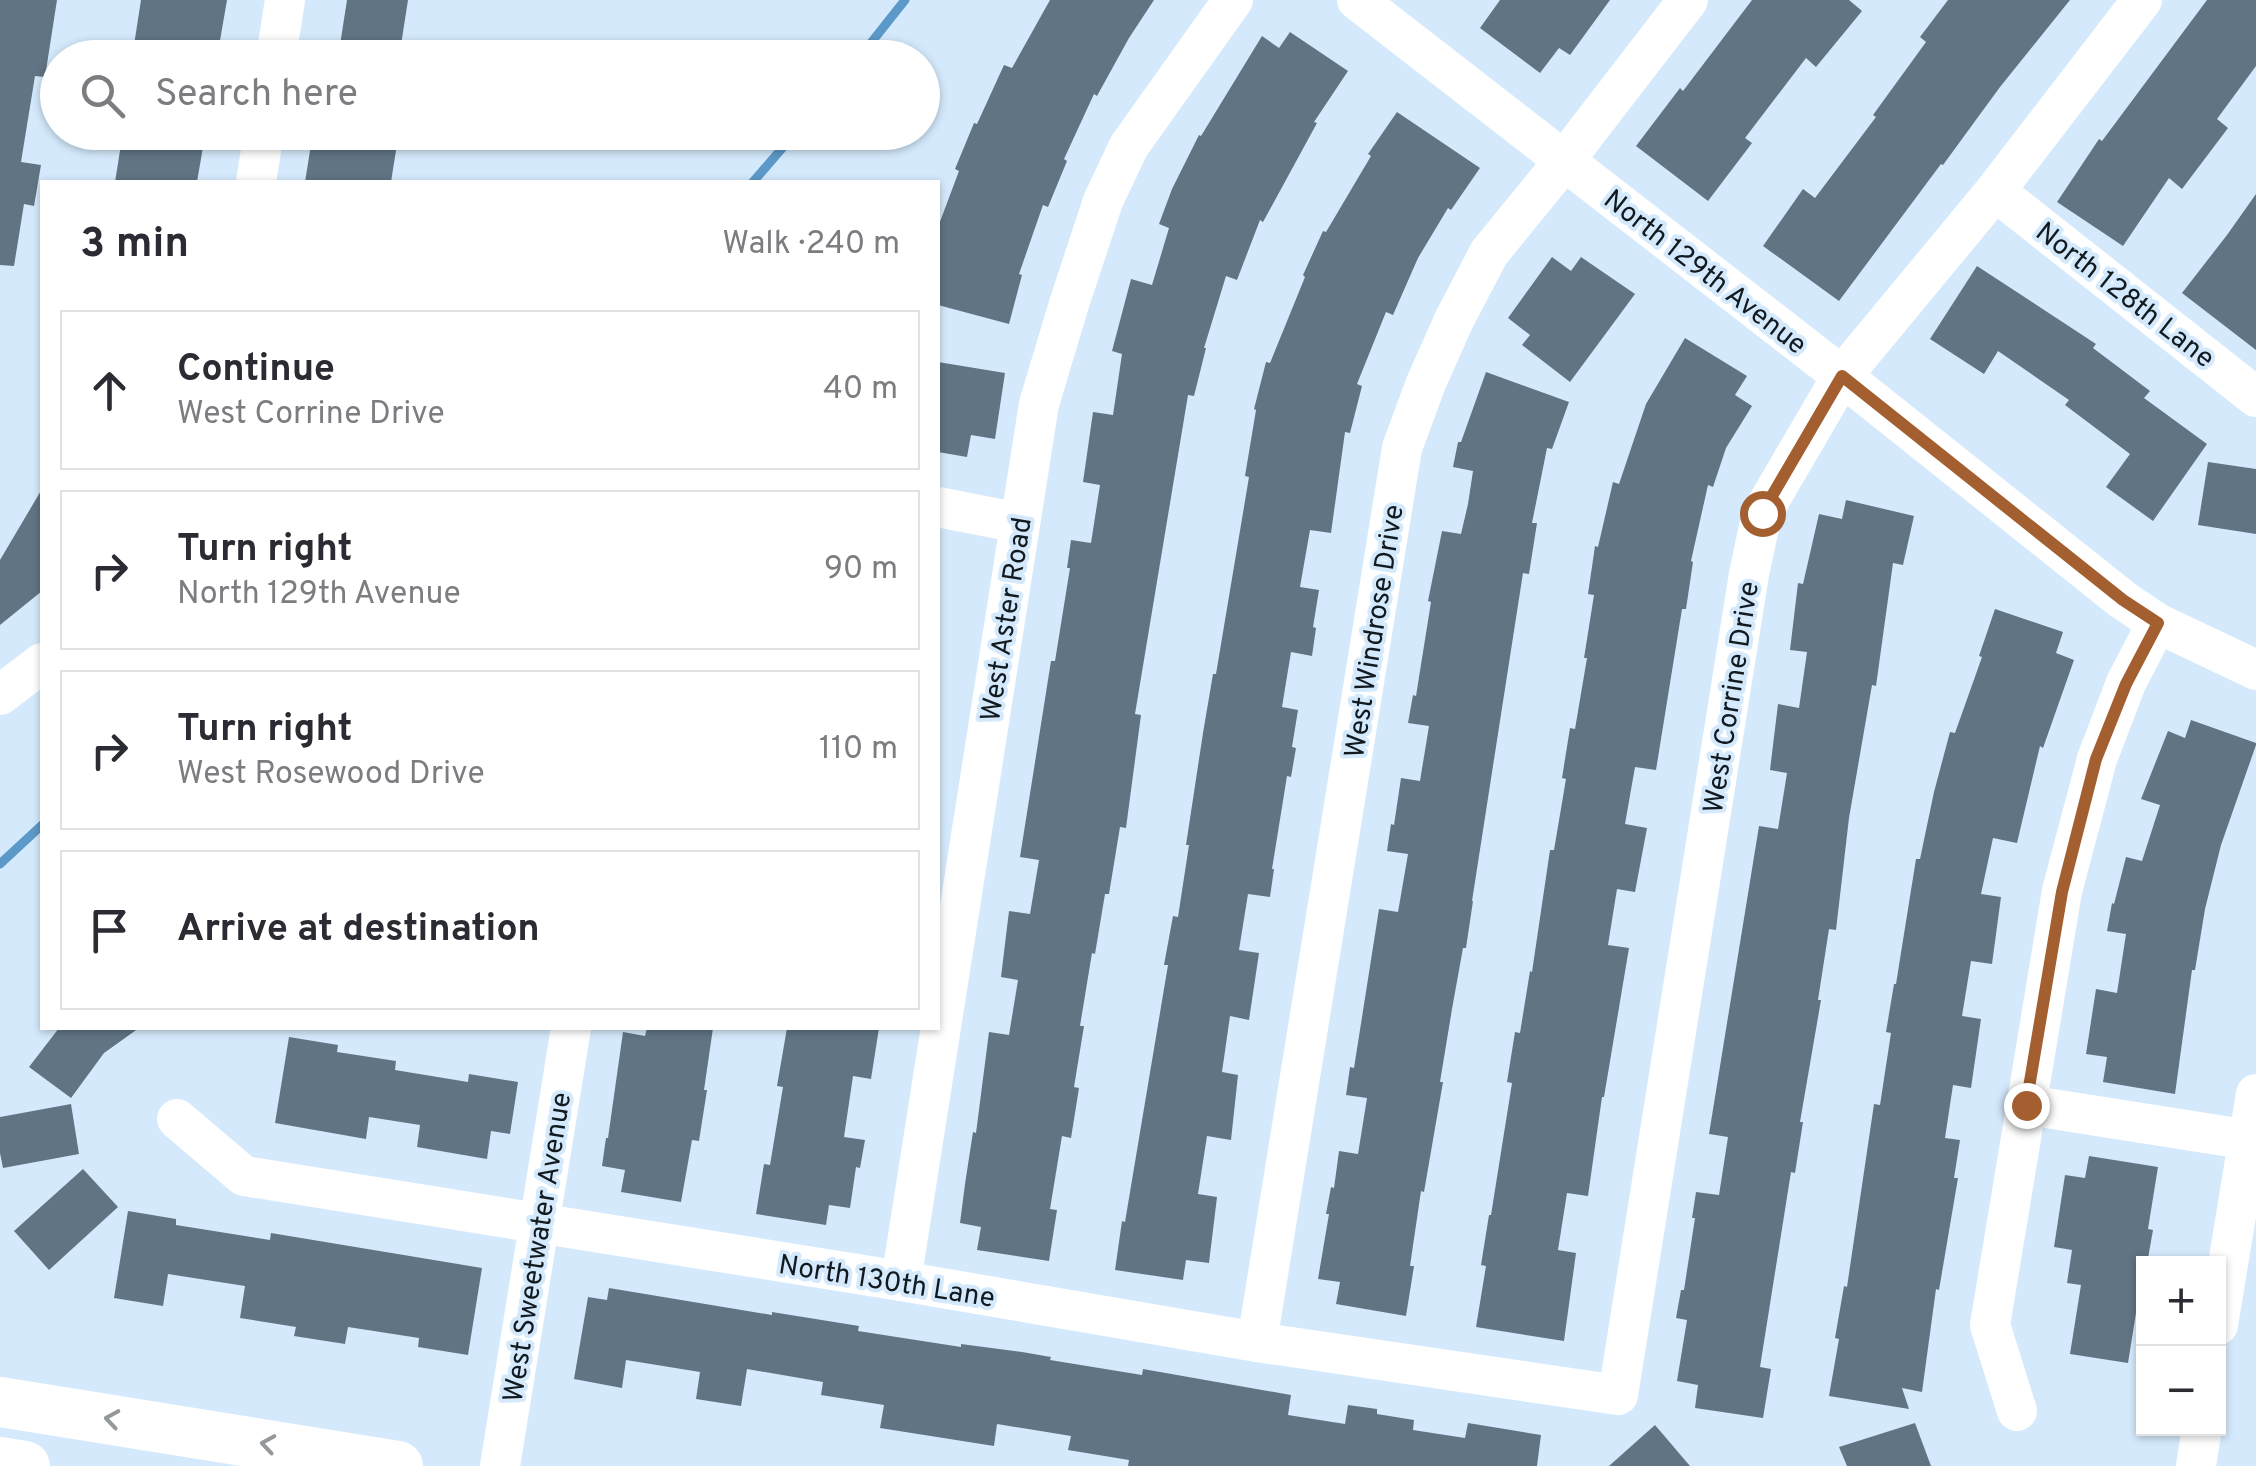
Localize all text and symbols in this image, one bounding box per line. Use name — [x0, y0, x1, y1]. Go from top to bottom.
search box — [40, 40, 940, 150]
icon: search — [75, 68, 130, 123]
text: Search here — [155, 71, 358, 120]
street label: North 129th Avenue — [1595, 183, 1813, 364]
street label: North 128th Lane — [2027, 215, 2221, 378]
text: 3 min — [80, 219, 189, 272]
text: Walk · 240 m — [722, 225, 900, 265]
text: Continue — [177, 346, 335, 395]
icon: ahead — [82, 363, 137, 418]
text: 40 m — [823, 370, 898, 410]
text: West Corrine Drive — [177, 395, 445, 435]
route start — [1740, 491, 1786, 537]
street label: West Windrose Drive — [1338, 502, 1414, 761]
street label: West Aster Road — [974, 515, 1042, 724]
text: Turn right — [177, 526, 352, 575]
icon: right — [82, 543, 137, 598]
text: 90 m — [824, 550, 898, 590]
text: North 129th Avenue — [177, 575, 461, 615]
street label: West Corrine Drive — [1697, 579, 1769, 816]
text: Turn right — [177, 706, 352, 755]
icon: right — [82, 723, 137, 778]
text: 110 m — [819, 730, 898, 770]
text: West Rosewood Drive — [177, 755, 485, 795]
icon: arrive — [82, 903, 137, 958]
text: Arrive at destination — [177, 906, 540, 955]
route end — [2004, 1083, 2050, 1129]
street label: West Sweetwater Avenue — [497, 1090, 581, 1405]
street label: North 130th Lane — [776, 1248, 997, 1318]
map controls — [2136, 1256, 2226, 1436]
button: + — [2136, 1256, 2226, 1346]
button: − — [2136, 1346, 2226, 1436]
one-way arrow — [103, 1410, 120, 1431]
one-way arrow — [260, 1434, 277, 1455]

